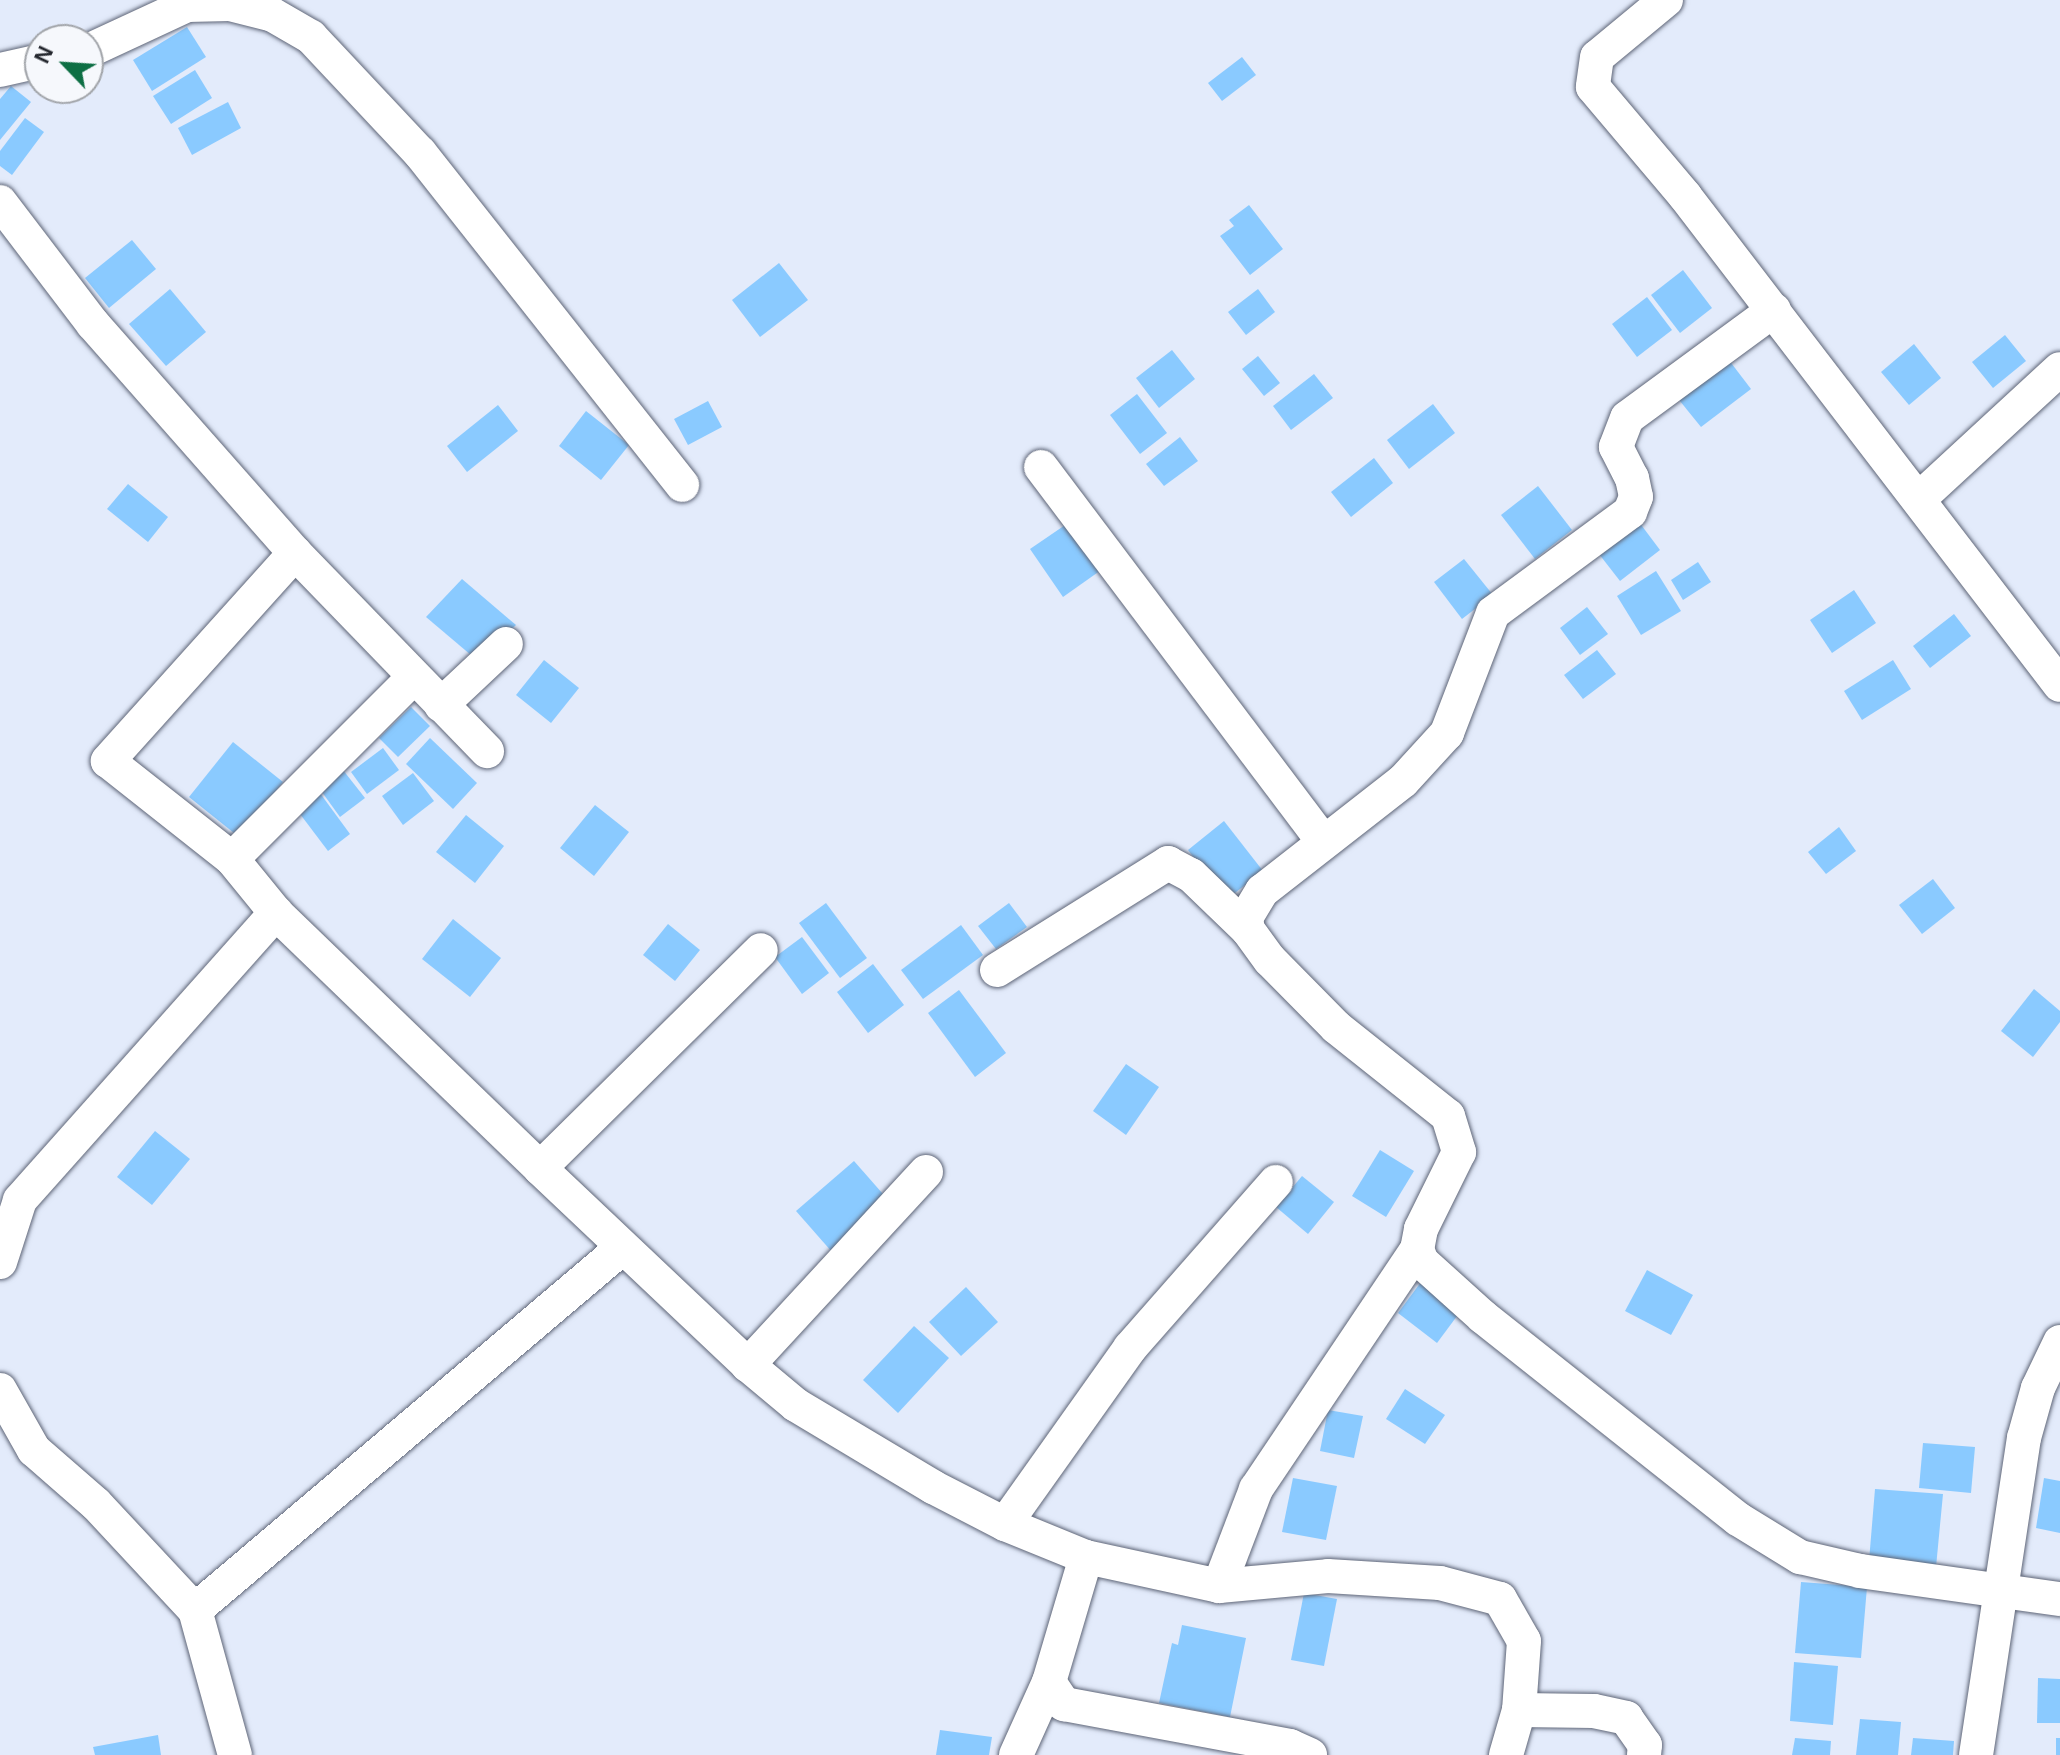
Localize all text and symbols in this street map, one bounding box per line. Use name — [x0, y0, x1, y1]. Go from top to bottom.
north arrow — [24, 24, 104, 104]
text: N — [29, 42, 58, 67]

